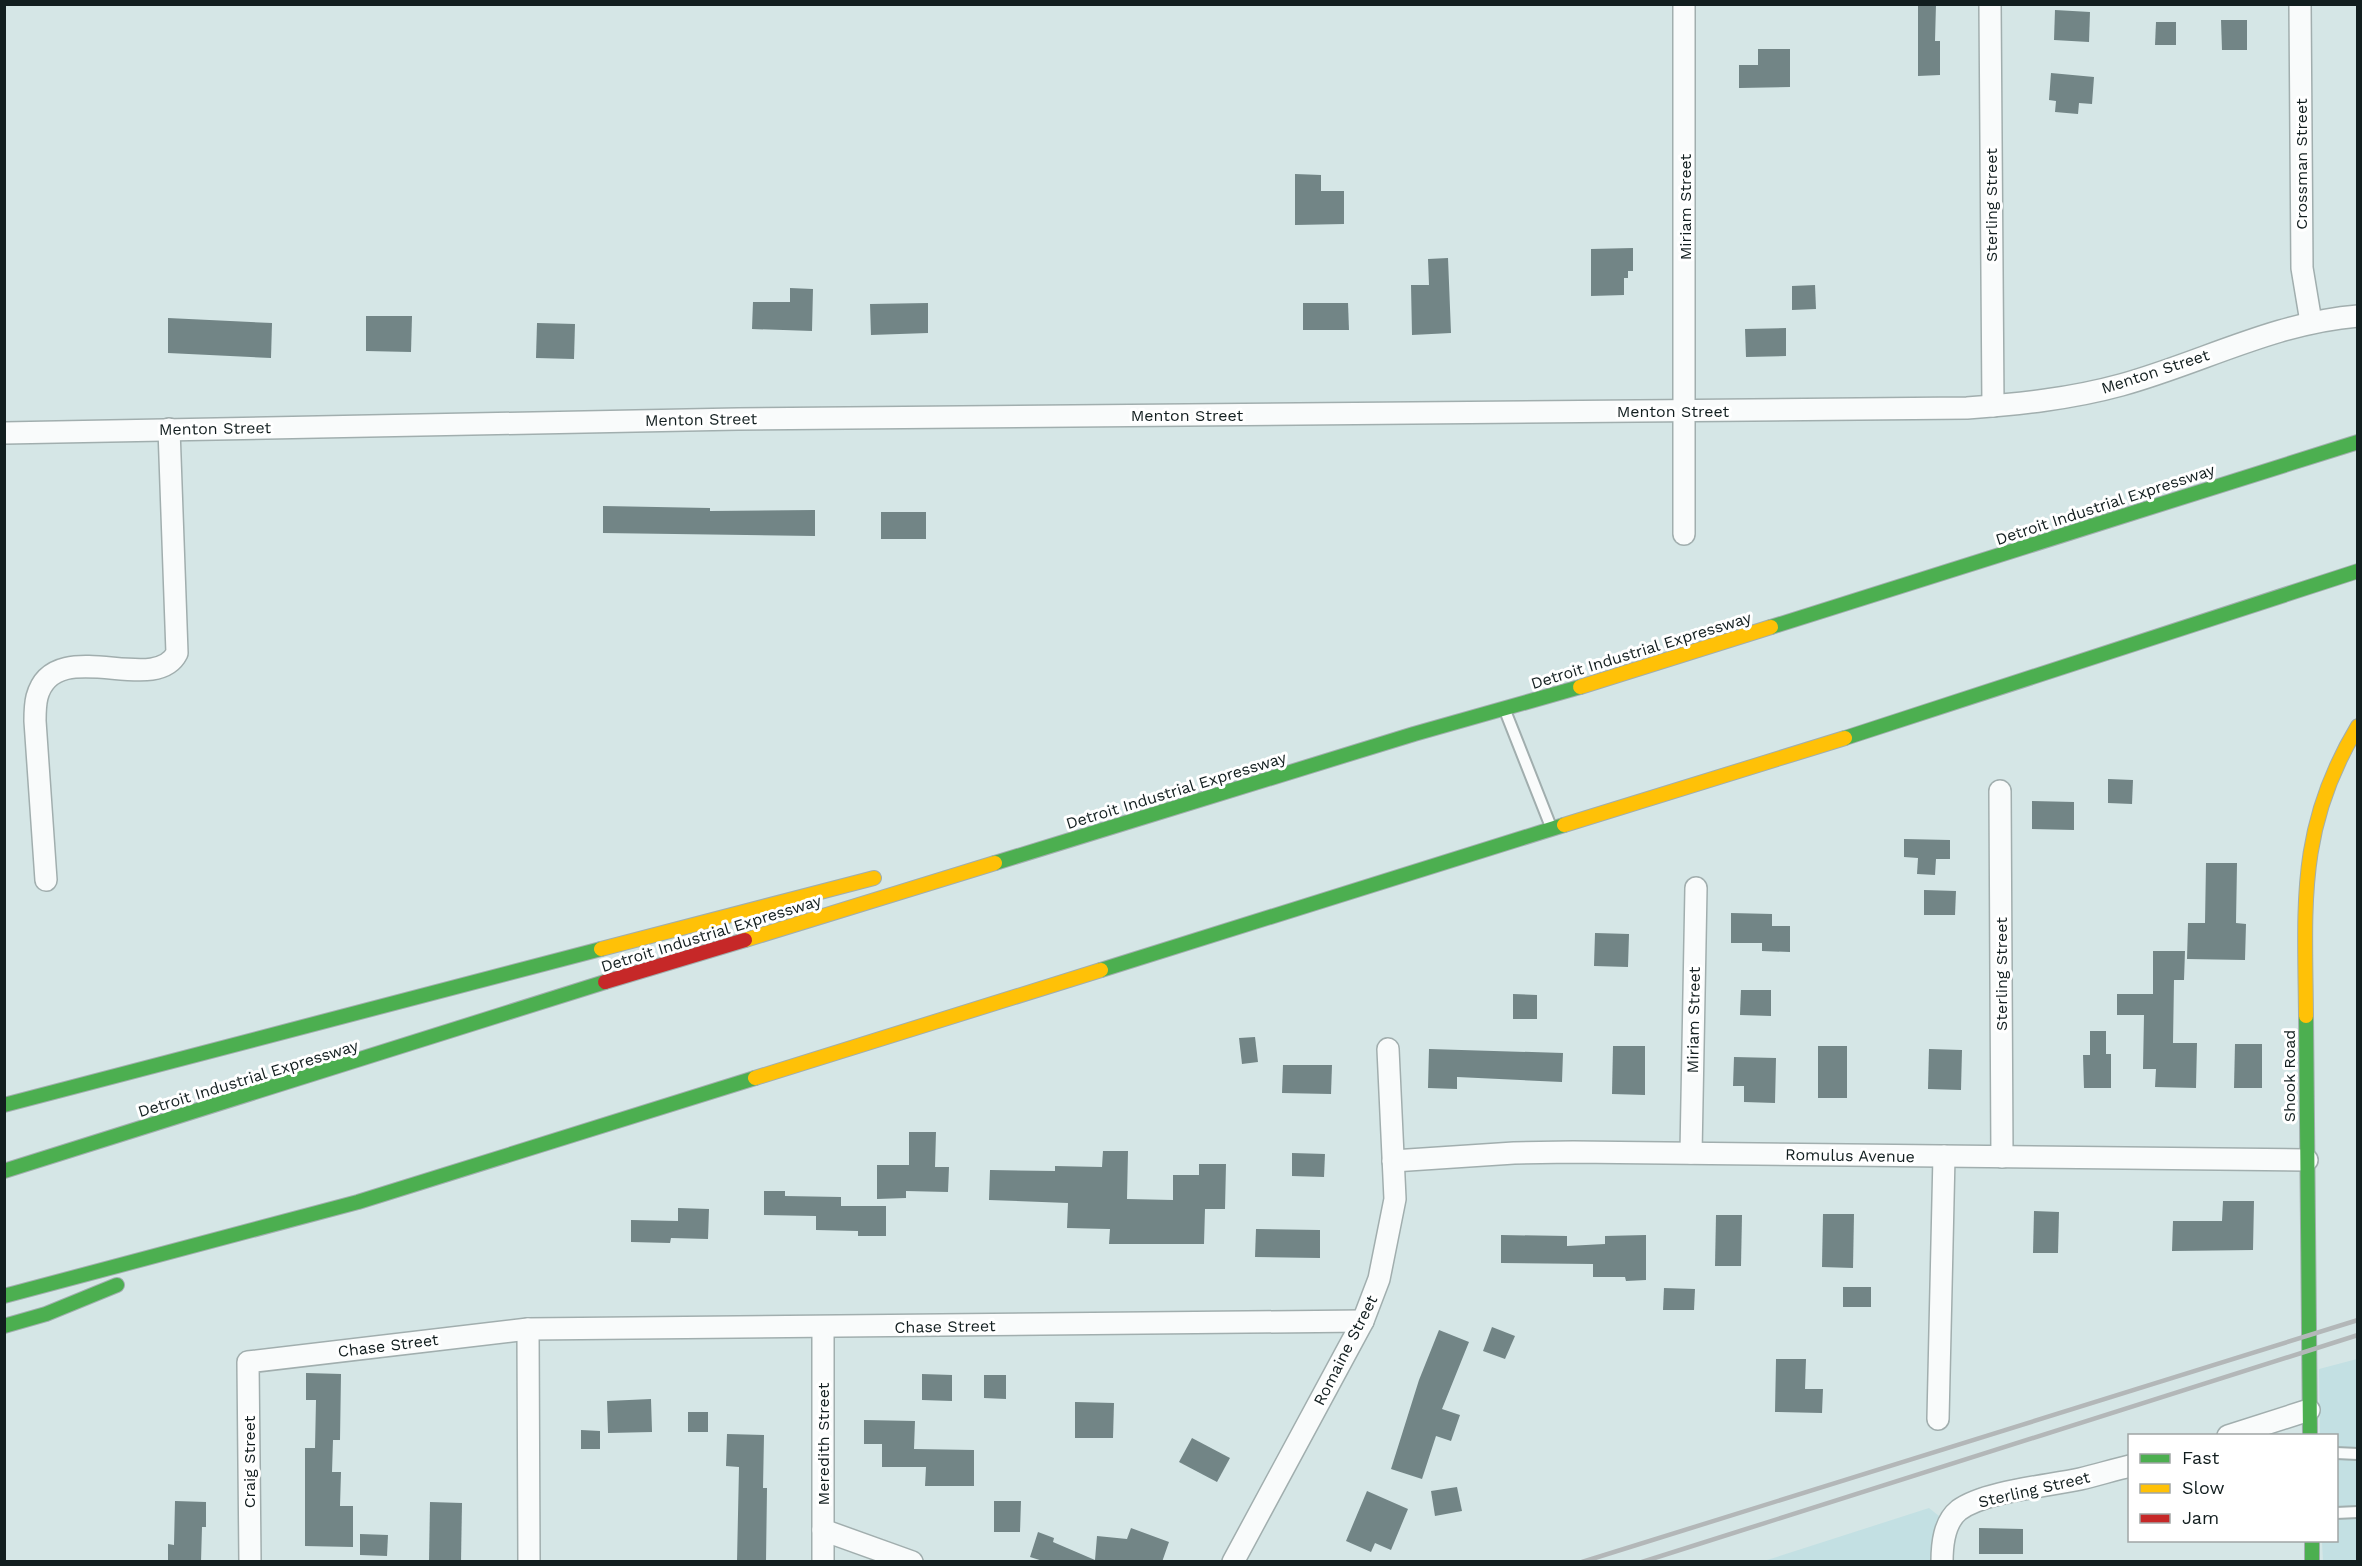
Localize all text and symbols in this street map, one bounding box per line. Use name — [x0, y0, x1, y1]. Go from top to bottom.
street label: Crossman Street — [2292, 98, 2311, 230]
street label: Sterling Street — [1982, 148, 2001, 262]
street label: Miriam Street — [1676, 153, 1695, 260]
street label: Menton Street — [2099, 345, 2212, 398]
street label: Menton Street — [1617, 402, 1729, 421]
street label: Menton Street — [1131, 406, 1243, 425]
street label: Menton Street — [645, 409, 758, 430]
street label: Menton Street — [159, 418, 272, 439]
street label: Detroit Industrial Expressway — [1993, 460, 2218, 549]
street label: Detroit Industrial Expressway — [1529, 608, 1754, 693]
street label: Detroit Industrial Expressway — [1064, 748, 1289, 833]
street label: Detroit Industrial Expressway — [599, 891, 824, 976]
street label: Sterling Street — [1992, 917, 2011, 1031]
street label: Miriam Street — [1683, 966, 1704, 1073]
street label: Shook Road — [2280, 1030, 2299, 1122]
street label: Detroit Industrial Expressway — [136, 1036, 361, 1121]
street label: Romulus Avenue — [1785, 1145, 1915, 1166]
street label: Romaine Street — [1309, 1292, 1382, 1409]
street label: Chase Street — [894, 1316, 996, 1337]
street label: Chase Street — [337, 1330, 440, 1361]
street label: Meredith Street — [814, 1382, 833, 1505]
street label: Craig Street — [240, 1415, 259, 1508]
legend — [2128, 1434, 2338, 1542]
text: Fast — [2182, 1447, 2220, 1468]
street label: Sterling Street — [1976, 1467, 2092, 1512]
text: Slow — [2182, 1477, 2225, 1498]
text: Jam — [2182, 1507, 2219, 1528]

